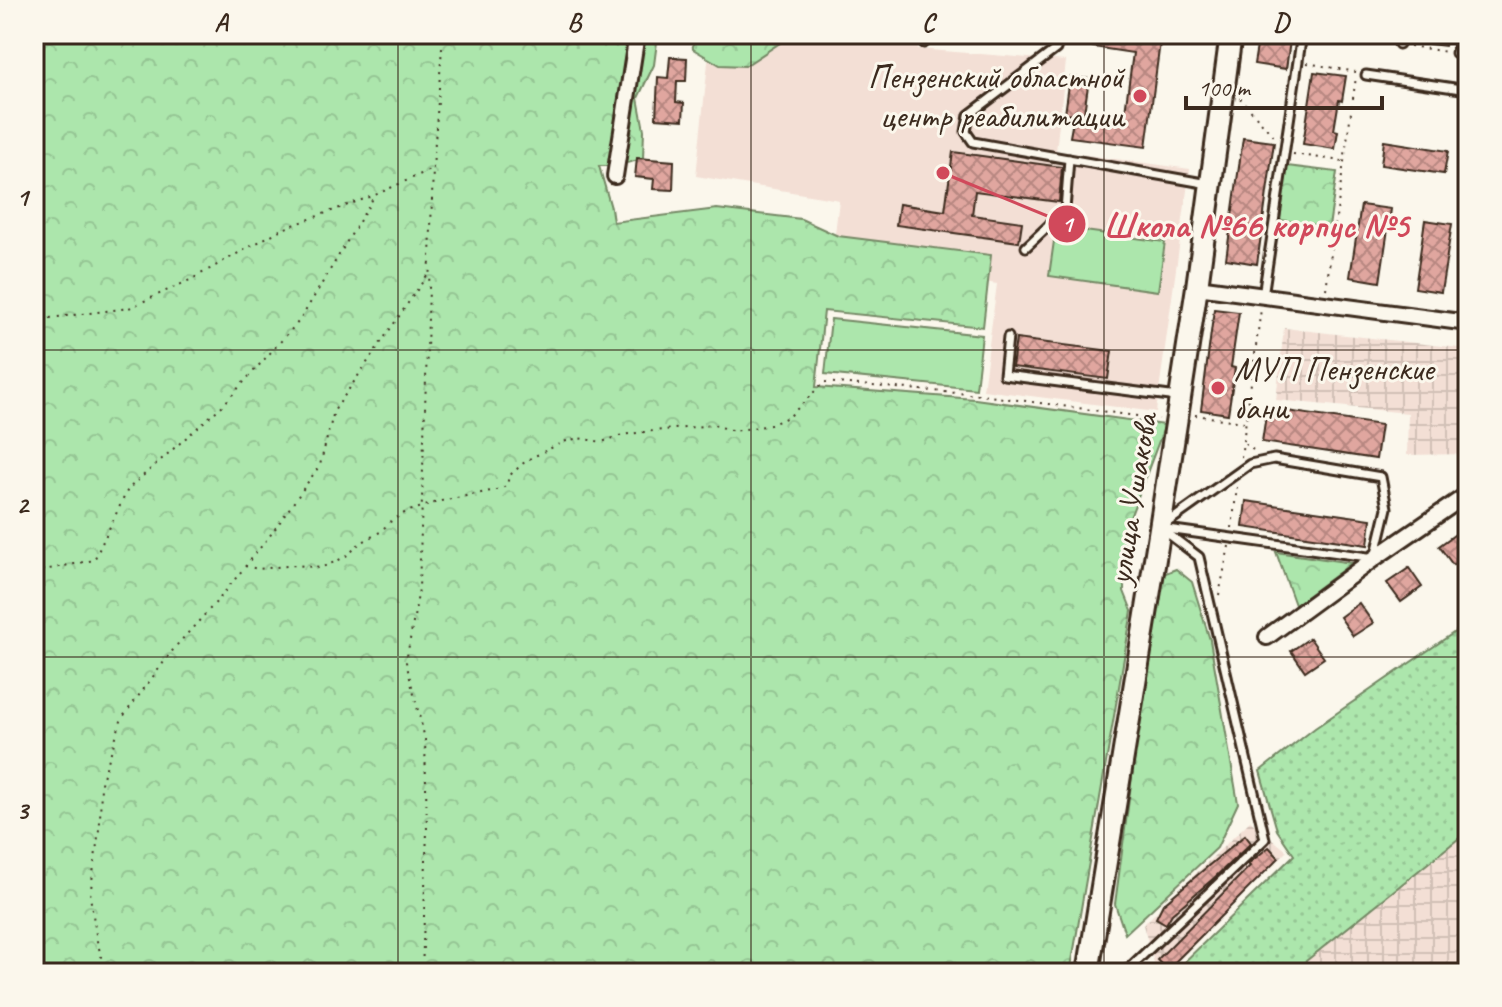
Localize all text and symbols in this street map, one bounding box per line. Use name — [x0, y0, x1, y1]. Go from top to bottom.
text: A — [214, 6, 229, 39]
text: B — [567, 6, 583, 39]
text: C — [922, 6, 938, 39]
text: D — [1273, 6, 1291, 39]
place label: Пензенский областной центр реабилитации — [868, 55, 1126, 137]
scale bar — [1186, 60, 1382, 110]
text: 100 m — [1198, 73, 1252, 103]
marker: Пензенский областной центр реабилитации — [1131, 87, 1149, 105]
text: 1 — [16, 181, 31, 214]
callout: Школа №66 корпус №5 — [1047, 194, 1425, 254]
text: Школа №66 корпус №5 — [1103, 202, 1412, 248]
text: 1 — [1062, 209, 1076, 239]
place label: МУП Пензенские бани — [1234, 347, 1436, 429]
marker: МУП Пензенские бани — [1209, 379, 1227, 397]
street label: улица Ушакова — [1097, 407, 1167, 590]
text: 2 — [16, 488, 30, 521]
text: 3 — [16, 794, 30, 827]

